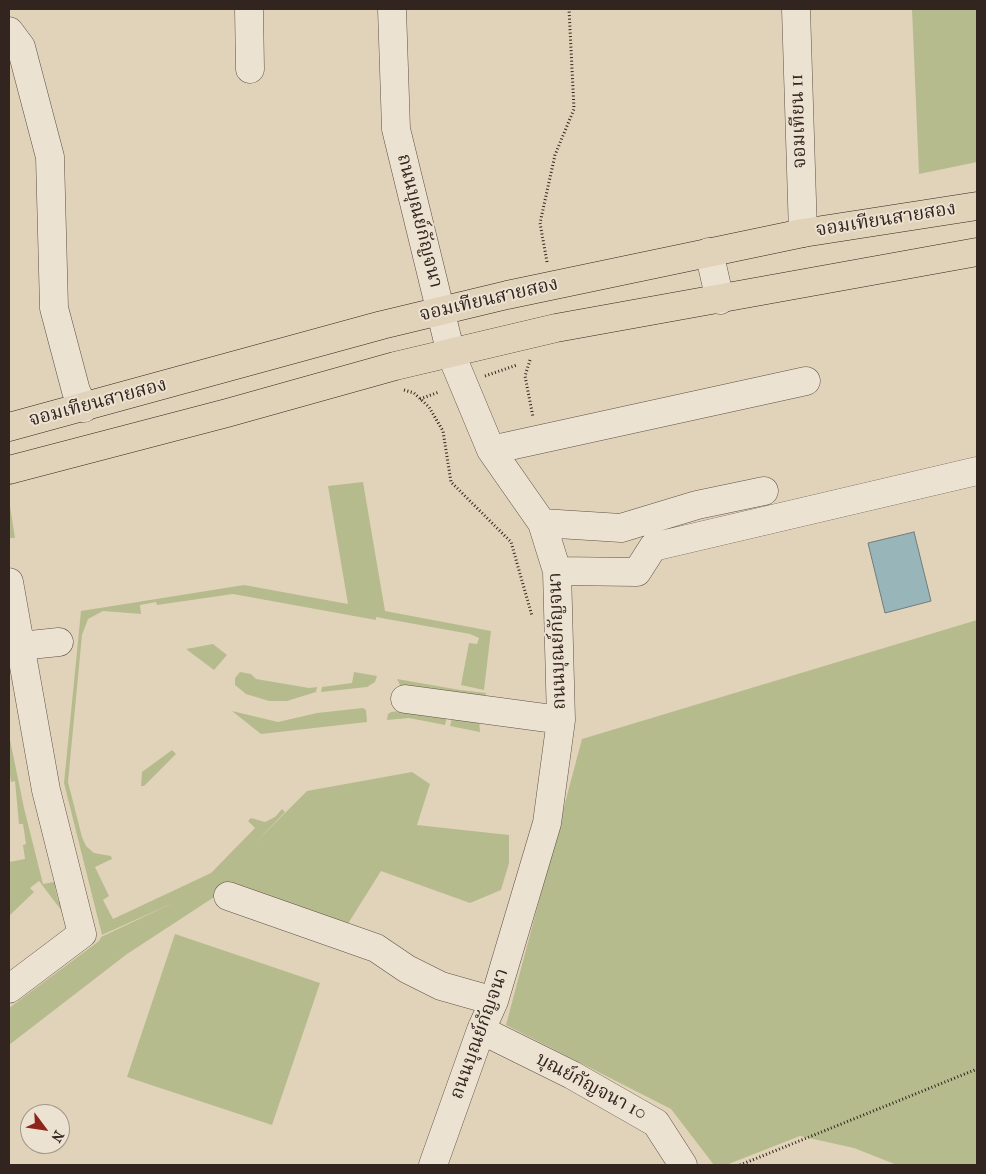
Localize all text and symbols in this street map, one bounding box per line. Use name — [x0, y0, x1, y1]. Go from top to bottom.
street label: จอมเทียน 11 — [786, 73, 812, 169]
street label: ถนนบุณย์กัญจนา — [391, 151, 447, 291]
street label: จอมเทียนสายสอง — [814, 198, 958, 242]
street label: จอมเทียนสายสอง — [417, 273, 561, 327]
street label: จอมเทียนสายสอง — [27, 374, 169, 432]
street label: ถนนบุณย์กัญจนา — [544, 572, 572, 710]
street label: ถนนบุณย์กัญจนา — [446, 965, 514, 1103]
street label: บุณย์กัญจนา 10 — [532, 1048, 650, 1126]
north arrow — [20, 1104, 70, 1154]
text: N — [47, 1128, 67, 1145]

